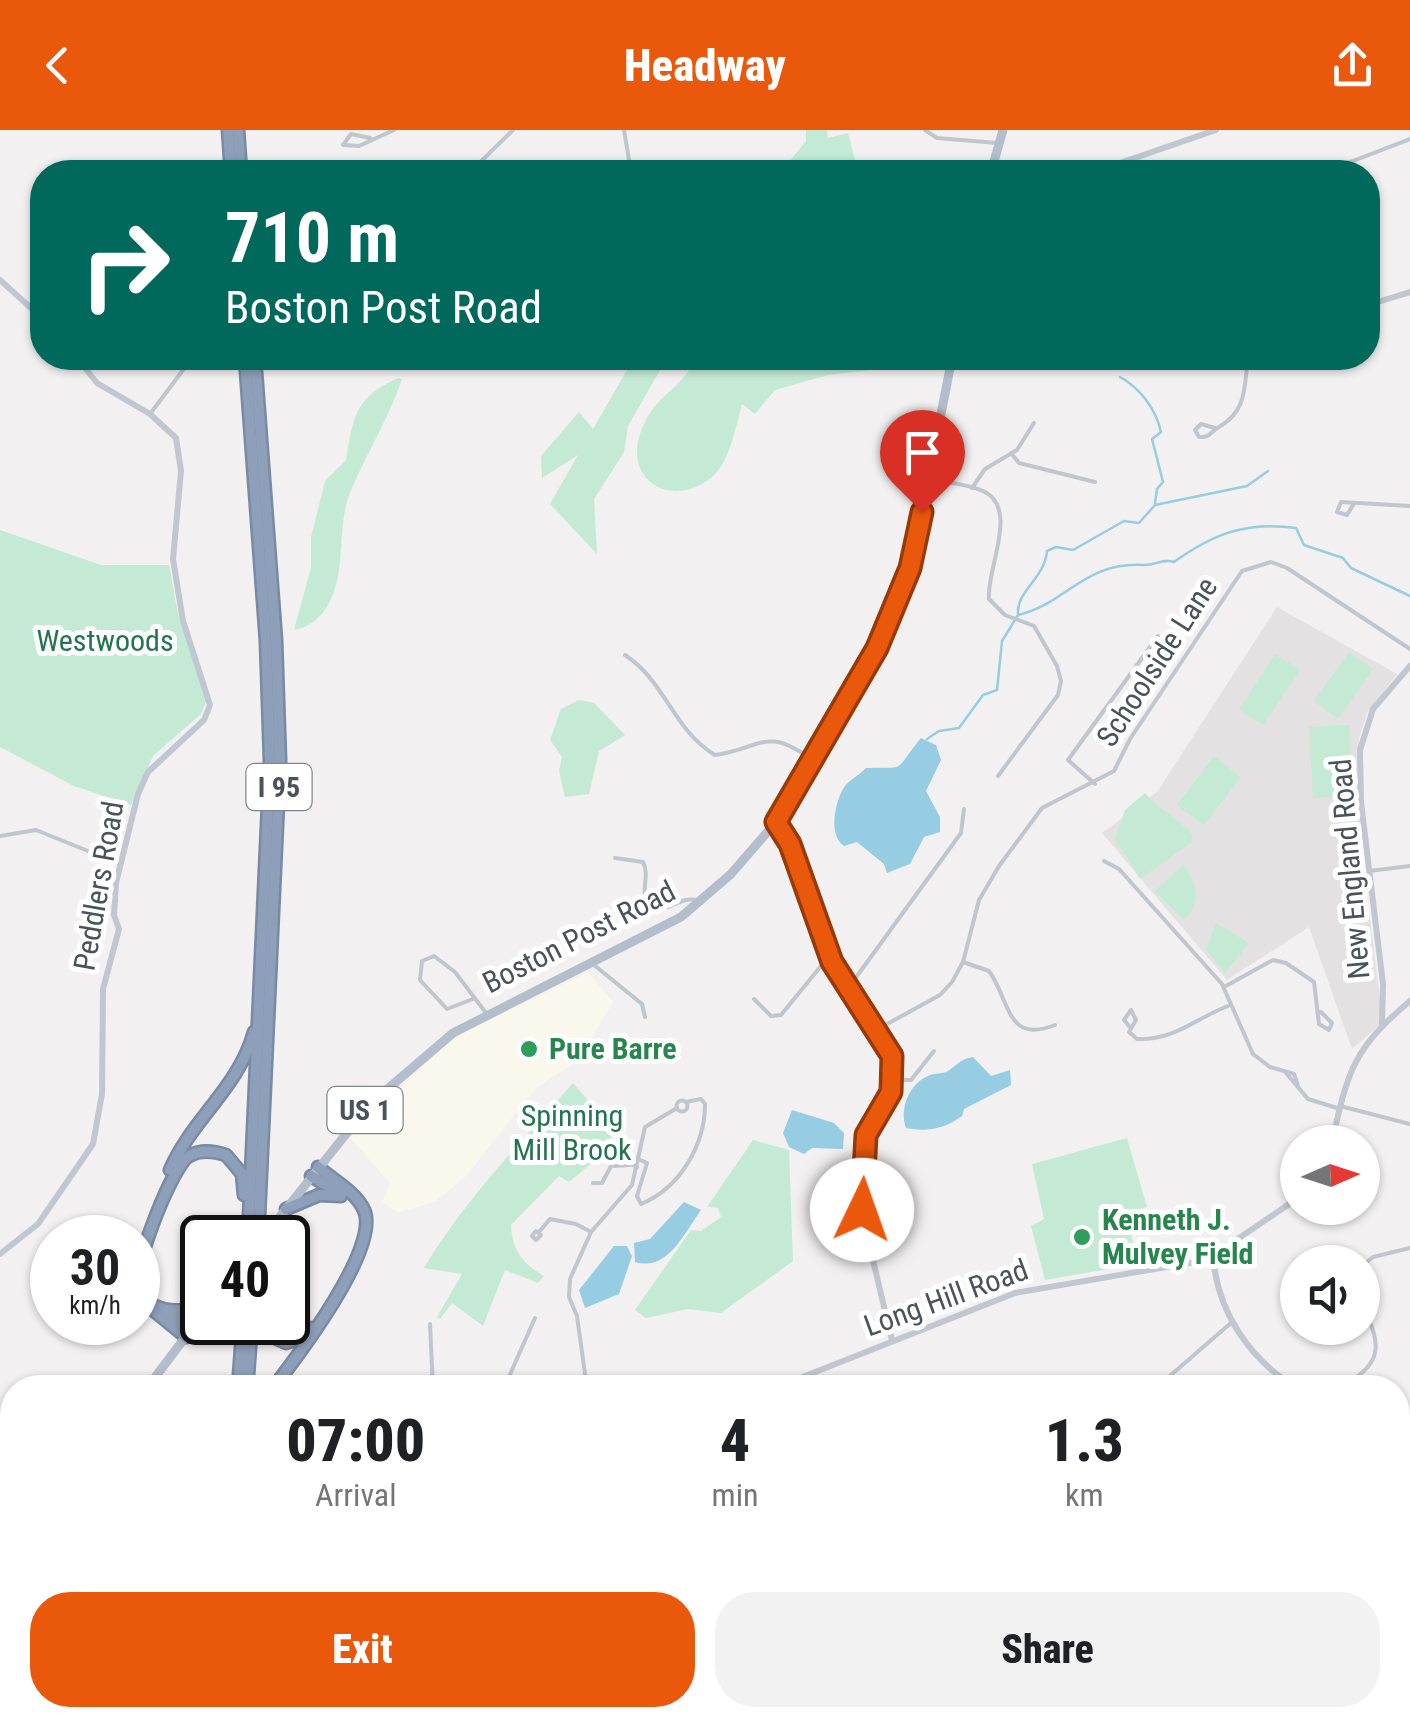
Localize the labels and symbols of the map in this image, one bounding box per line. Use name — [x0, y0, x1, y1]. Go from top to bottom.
pin — [880, 410, 965, 513]
street label: Schoolside Lane — [1089, 571, 1224, 753]
park label: Westwoods — [36, 623, 174, 658]
street label: New England Road — [1322, 757, 1377, 981]
road number: I 95 — [246, 764, 312, 810]
street label: Peddlers Road — [66, 799, 131, 973]
street label: Boston Post Road — [477, 873, 681, 1000]
place label: Pure Barre — [549, 1031, 677, 1066]
marker: Pure Barre — [518, 1038, 540, 1060]
road number: US 1 — [328, 1087, 402, 1133]
park label: Spinning Mill Brook — [512, 1098, 632, 1167]
north arrow — [1280, 1125, 1380, 1225]
position arrow — [810, 1158, 914, 1262]
place label: Kenneth J. Mulvey Field — [1102, 1202, 1253, 1271]
speed limit sign: 40 — [180, 1215, 310, 1345]
marker: Kenneth J. Mulvey Field — [1071, 1226, 1093, 1248]
street label: Long Hill Road — [859, 1252, 1033, 1343]

